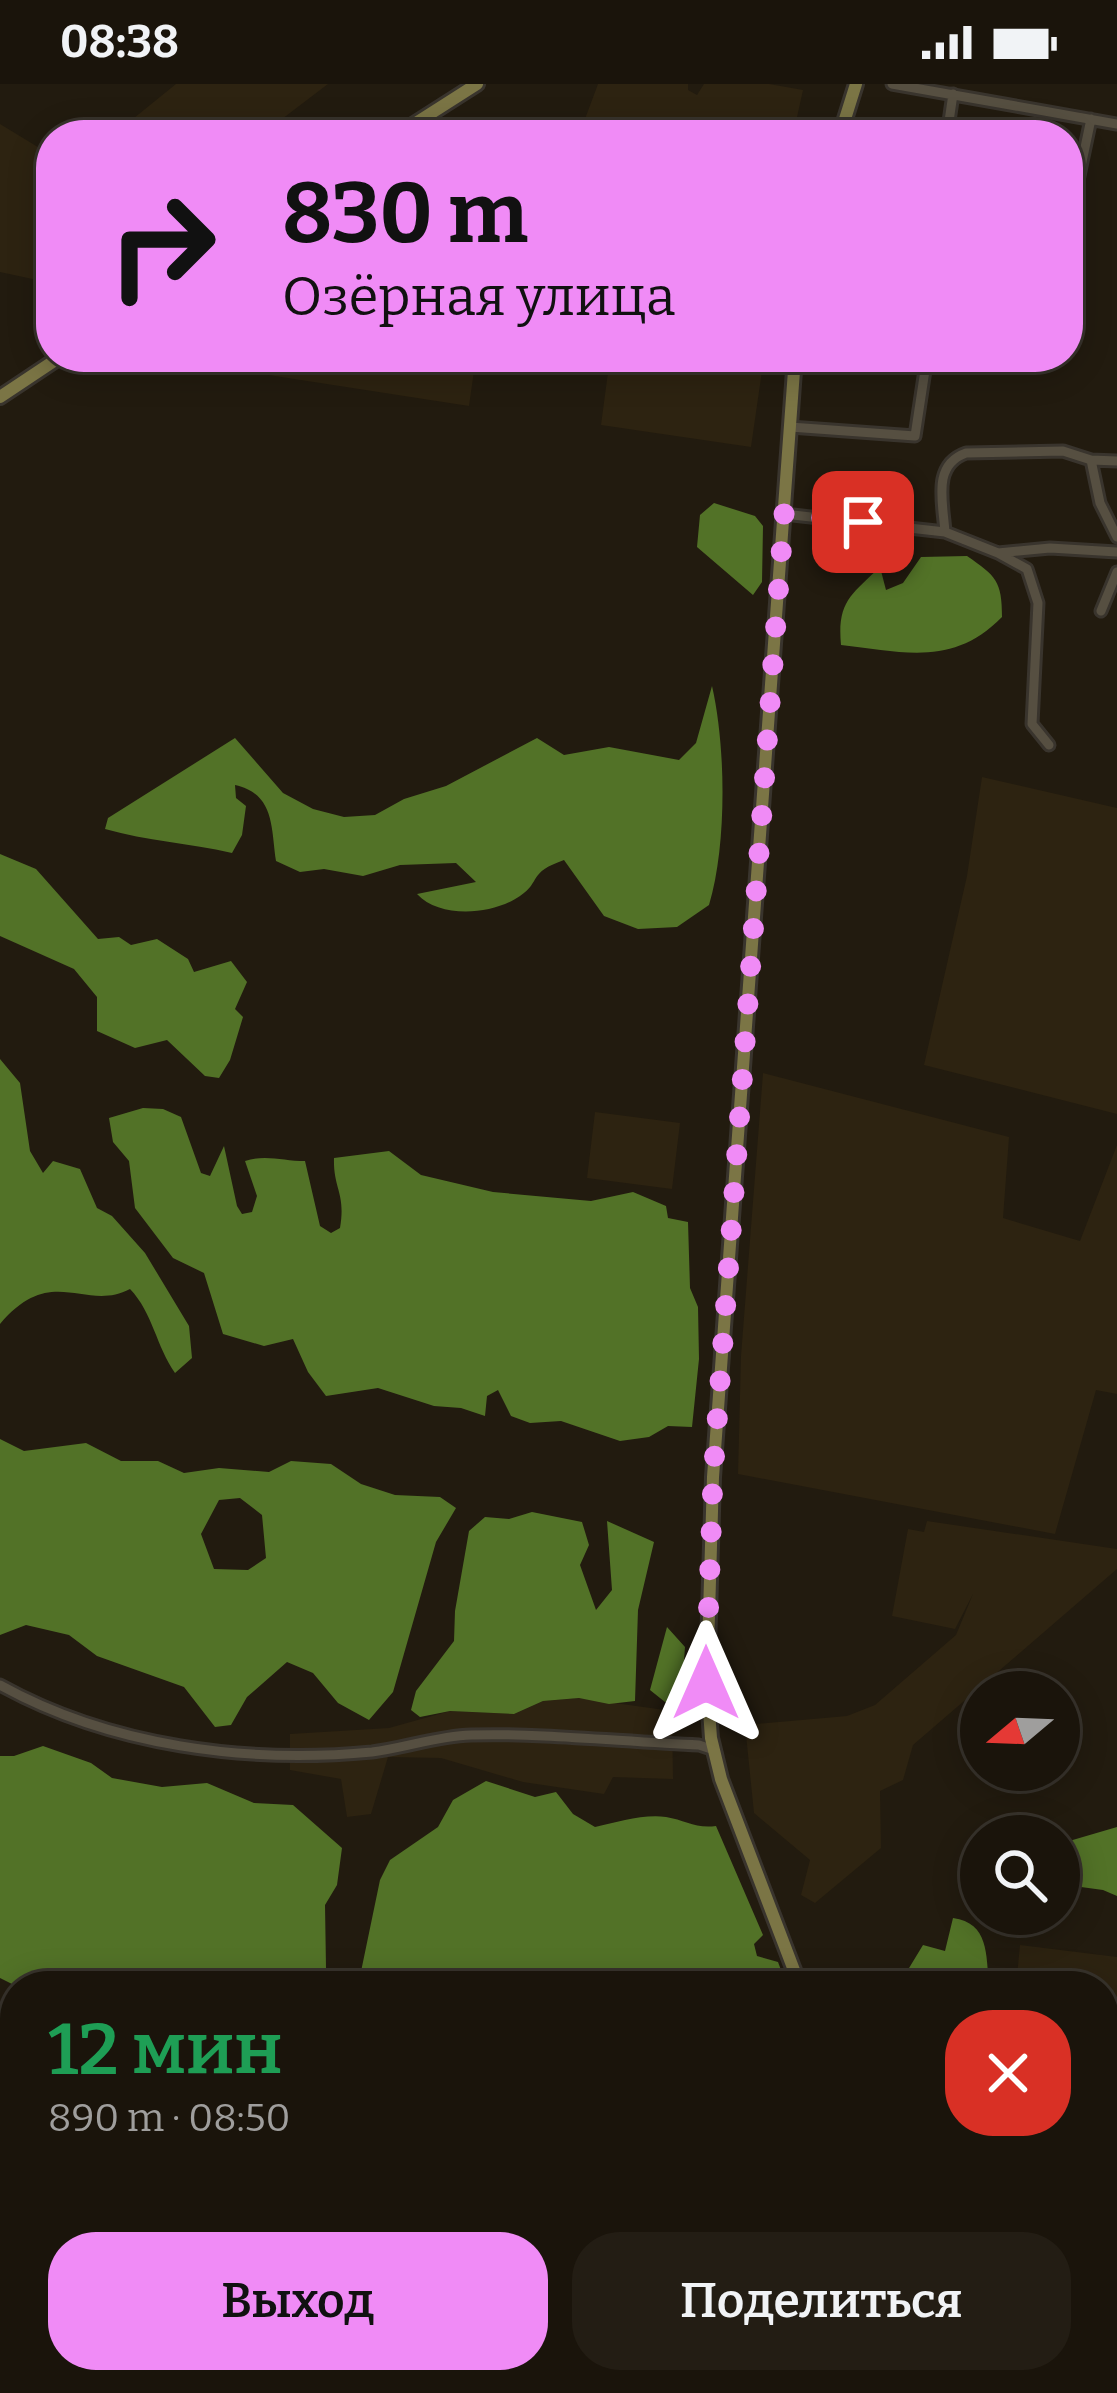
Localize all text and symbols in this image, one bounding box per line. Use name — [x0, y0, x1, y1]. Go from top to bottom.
text: 08:38 — [60, 15, 179, 69]
text: 830 m — [282, 163, 528, 264]
icon: right — [84, 168, 240, 324]
text: Озёрная улица — [282, 265, 676, 329]
pin — [812, 471, 914, 573]
icon: arrive — [830, 489, 896, 555]
position arrow — [643, 1620, 769, 1746]
north arrow — [960, 1671, 1080, 1791]
map controls — [960, 1671, 1080, 1935]
button: search — [960, 1815, 1080, 1935]
text: 12 мин — [48, 2007, 282, 2093]
button: close — [945, 2010, 1071, 2136]
text: 890 m · 08:50 — [48, 2095, 291, 2141]
button: Выход — [48, 2232, 548, 2370]
button: Поделиться — [572, 2232, 1071, 2370]

